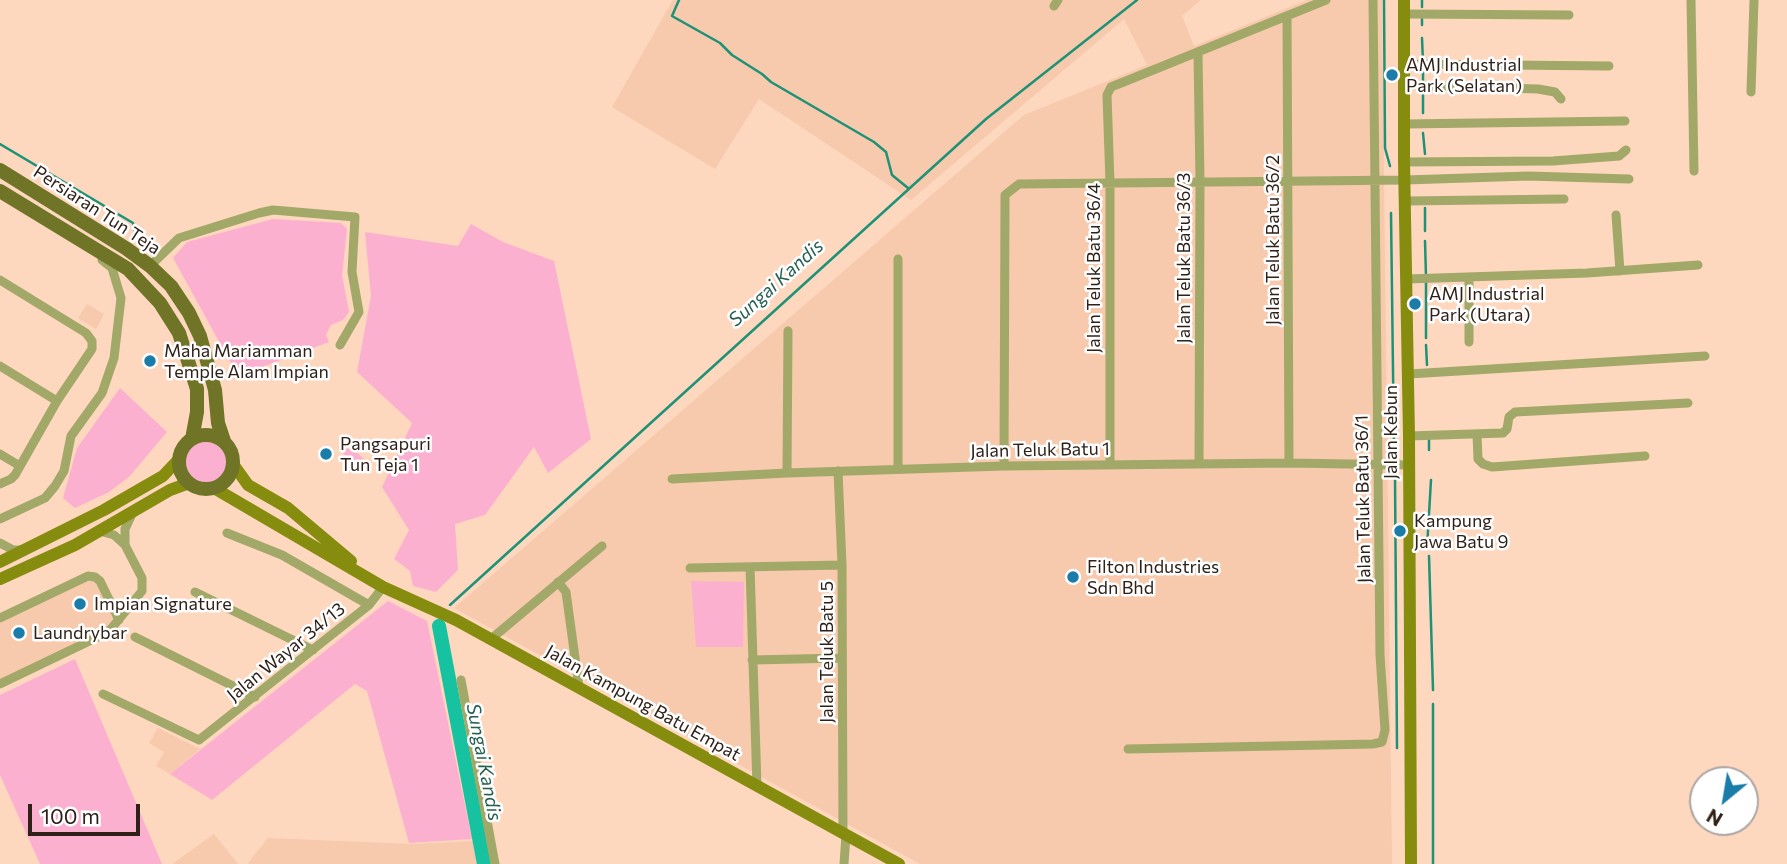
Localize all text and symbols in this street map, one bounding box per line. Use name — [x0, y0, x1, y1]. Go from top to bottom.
place label: AMJ Industrial Park (Selatan) — [1406, 54, 1522, 96]
marker: AMJ Industrial Park (Selatan) — [1384, 67, 1400, 83]
street label: Jalan Teluk Batu 36/2 — [1262, 155, 1284, 325]
street label: Persiaran Tun Teja — [29, 161, 165, 259]
street label: Jalan Teluk Batu 36/3 — [1173, 173, 1195, 343]
street label: Jalan Teluk Batu 36/4 — [1083, 183, 1105, 353]
water label: Sungai Kandis — [724, 235, 828, 331]
place label: AMJ Industrial Park (Utara) — [1429, 283, 1544, 326]
marker: AMJ Industrial Park (Utara) — [1407, 296, 1423, 312]
place label: Maha Mariamman Temple Alam Impian — [164, 340, 329, 382]
marker: Maha Mariamman Temple Alam Impian — [142, 353, 158, 369]
street label: Jalan Kebun — [1380, 385, 1402, 479]
street label: Jalan Teluk Batu 36/1 — [1351, 415, 1375, 583]
place label: Pangsapuri Tun Teja 1 — [340, 433, 431, 476]
street label: Jalan Teluk Batu 1 — [970, 438, 1110, 462]
marker: Pangsapuri Tun Teja 1 — [318, 446, 334, 462]
place label: Kampung Jawa Batu 9 — [1414, 510, 1508, 552]
marker: Kampung Jawa Batu 9 — [1392, 523, 1408, 539]
place label: Filton Industries Sdn Bhd — [1087, 556, 1219, 598]
marker: Filton Industries Sdn Bhd — [1065, 569, 1081, 585]
street label: Jalan Teluk Batu 5 — [816, 581, 838, 723]
place label: Impian Signature — [94, 593, 232, 615]
marker: Impian Signature — [72, 596, 88, 612]
street label: Jalan Wayar 34/13 — [223, 598, 349, 706]
place label: Laundrybar — [33, 622, 127, 644]
marker: Laundrybar — [11, 625, 27, 641]
street label: Jalan Kampung Batu Empat — [542, 640, 744, 766]
water label: Sungai Kandis — [461, 701, 507, 823]
north arrow — [1689, 766, 1759, 836]
scale bar — [32, 790, 144, 834]
text: 100 m — [41, 803, 100, 828]
text: N — [1702, 804, 1726, 831]

